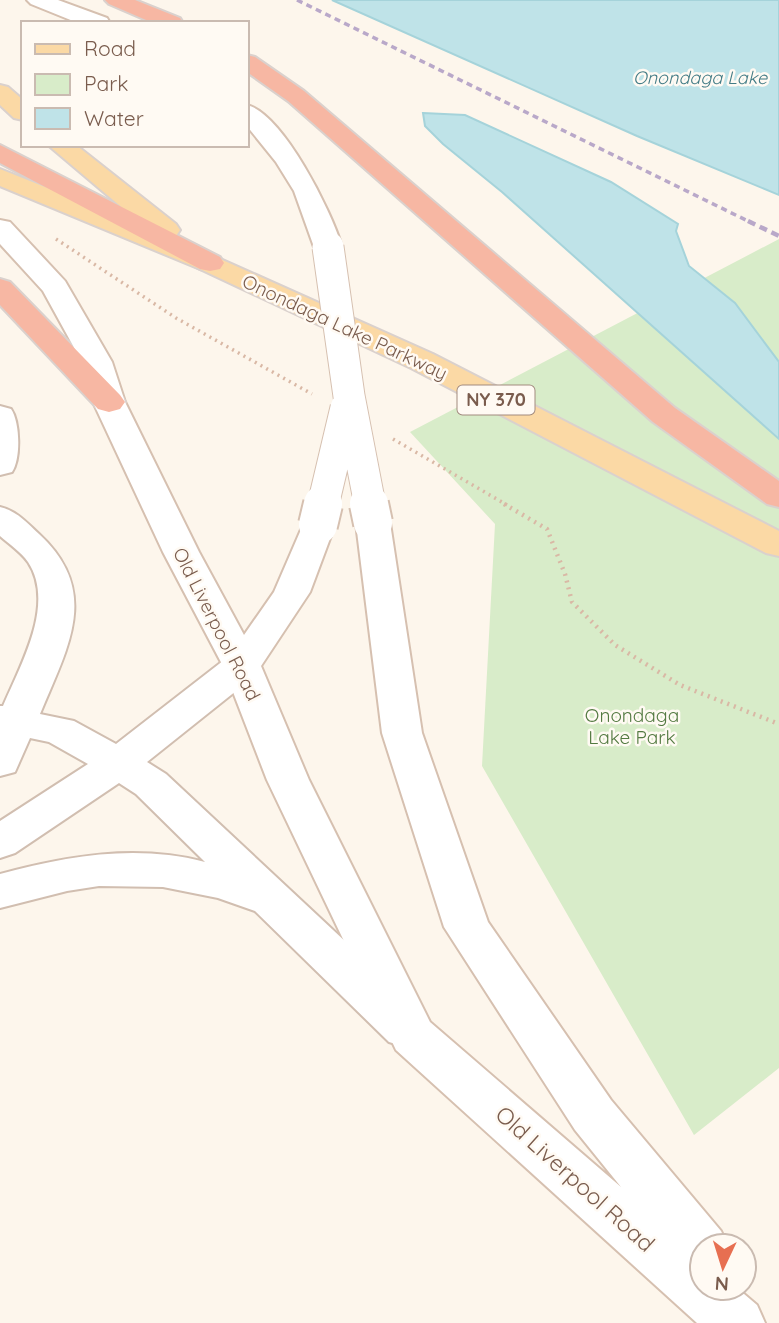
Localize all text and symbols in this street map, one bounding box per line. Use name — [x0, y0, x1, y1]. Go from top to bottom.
legend — [21, 21, 248, 147]
text: Road — [84, 35, 136, 61]
water label: Onondaga Lake — [633, 66, 768, 89]
text: Park — [84, 70, 128, 96]
text: Water — [84, 105, 144, 131]
street label: Onondaga Lake Parkway — [239, 269, 451, 385]
road number: NY 370 — [458, 386, 534, 414]
street label: Old Liverpool Road — [168, 543, 266, 705]
park label: Onondaga Lake Park — [585, 703, 679, 749]
street label: Old Liverpool Road — [490, 1099, 661, 1258]
north arrow — [688, 1232, 758, 1302]
text: N — [714, 1272, 730, 1296]

